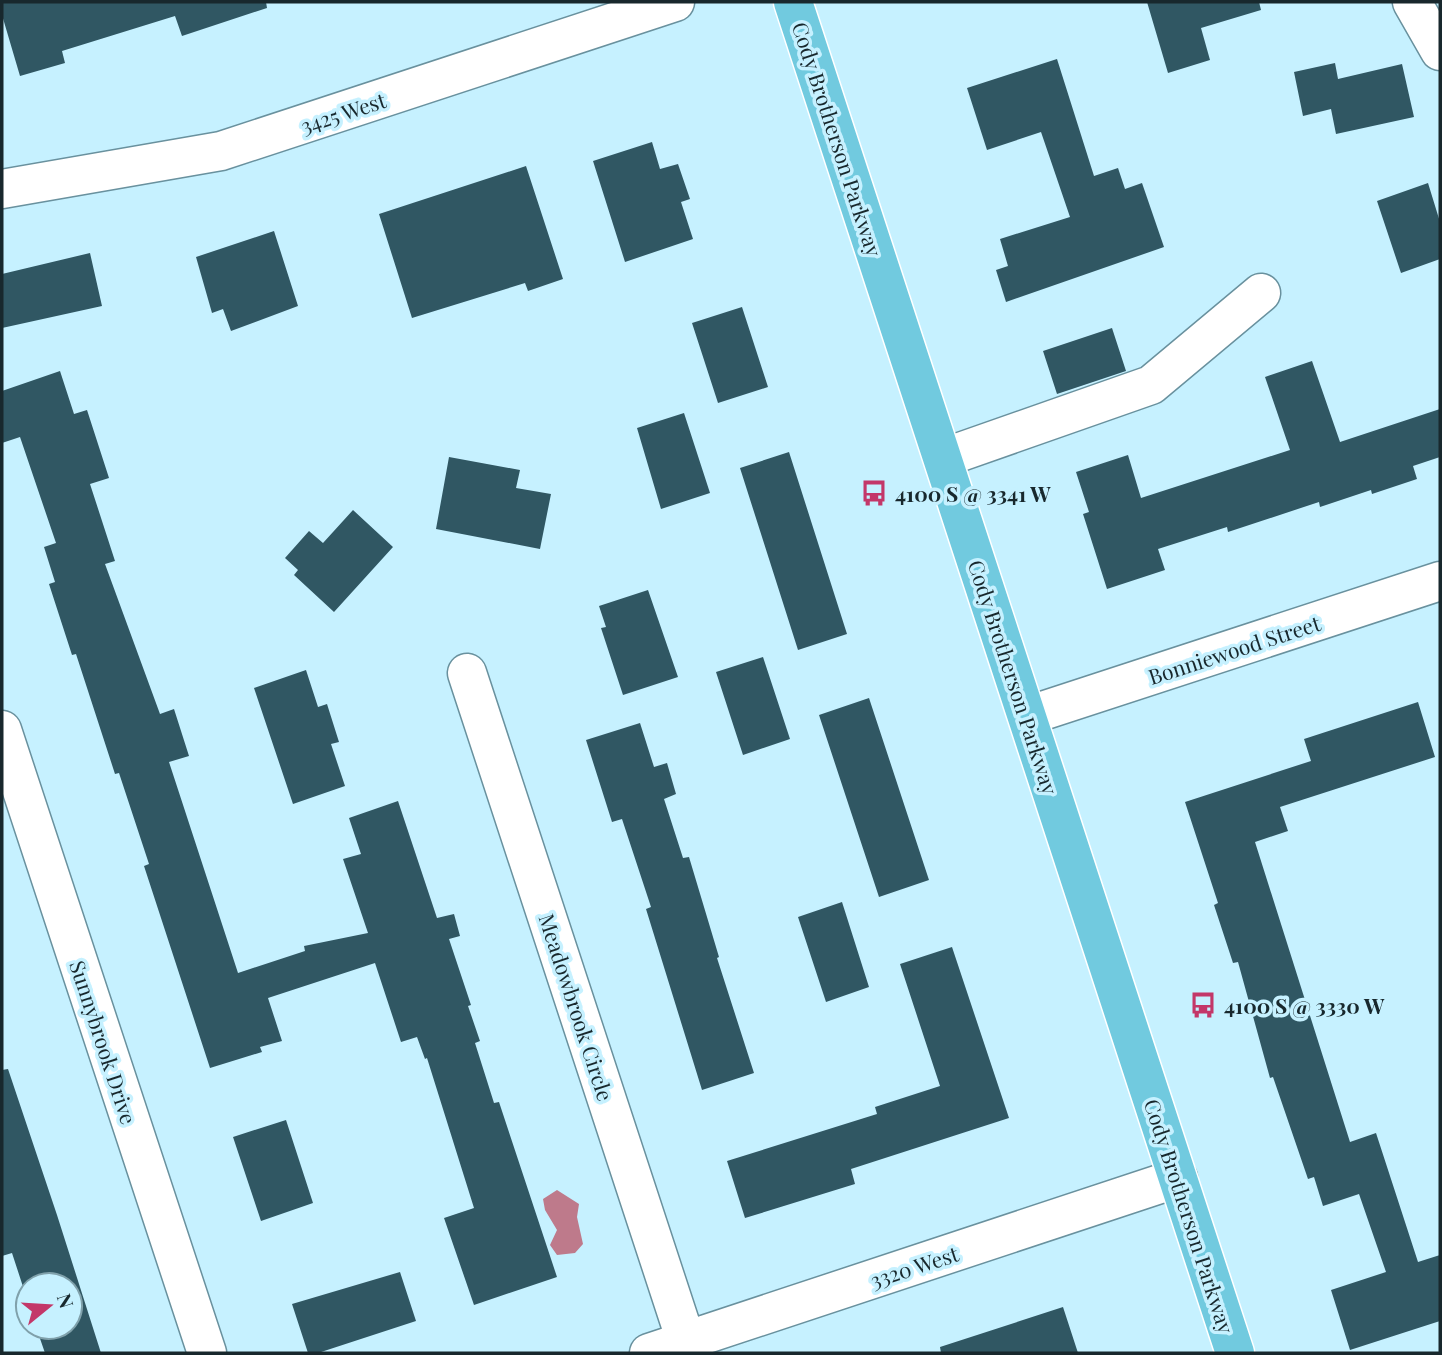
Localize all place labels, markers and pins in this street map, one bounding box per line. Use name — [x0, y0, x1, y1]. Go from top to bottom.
bus stop icon: 4100 S @ 3341 W — [859, 478, 889, 508]
place label: 4100 S @ 3341 W — [895, 479, 1051, 507]
bus stop icon: 4100 S @ 3330 W — [1188, 990, 1218, 1020]
place label: 4100 S @ 3330 W — [1224, 991, 1385, 1019]

